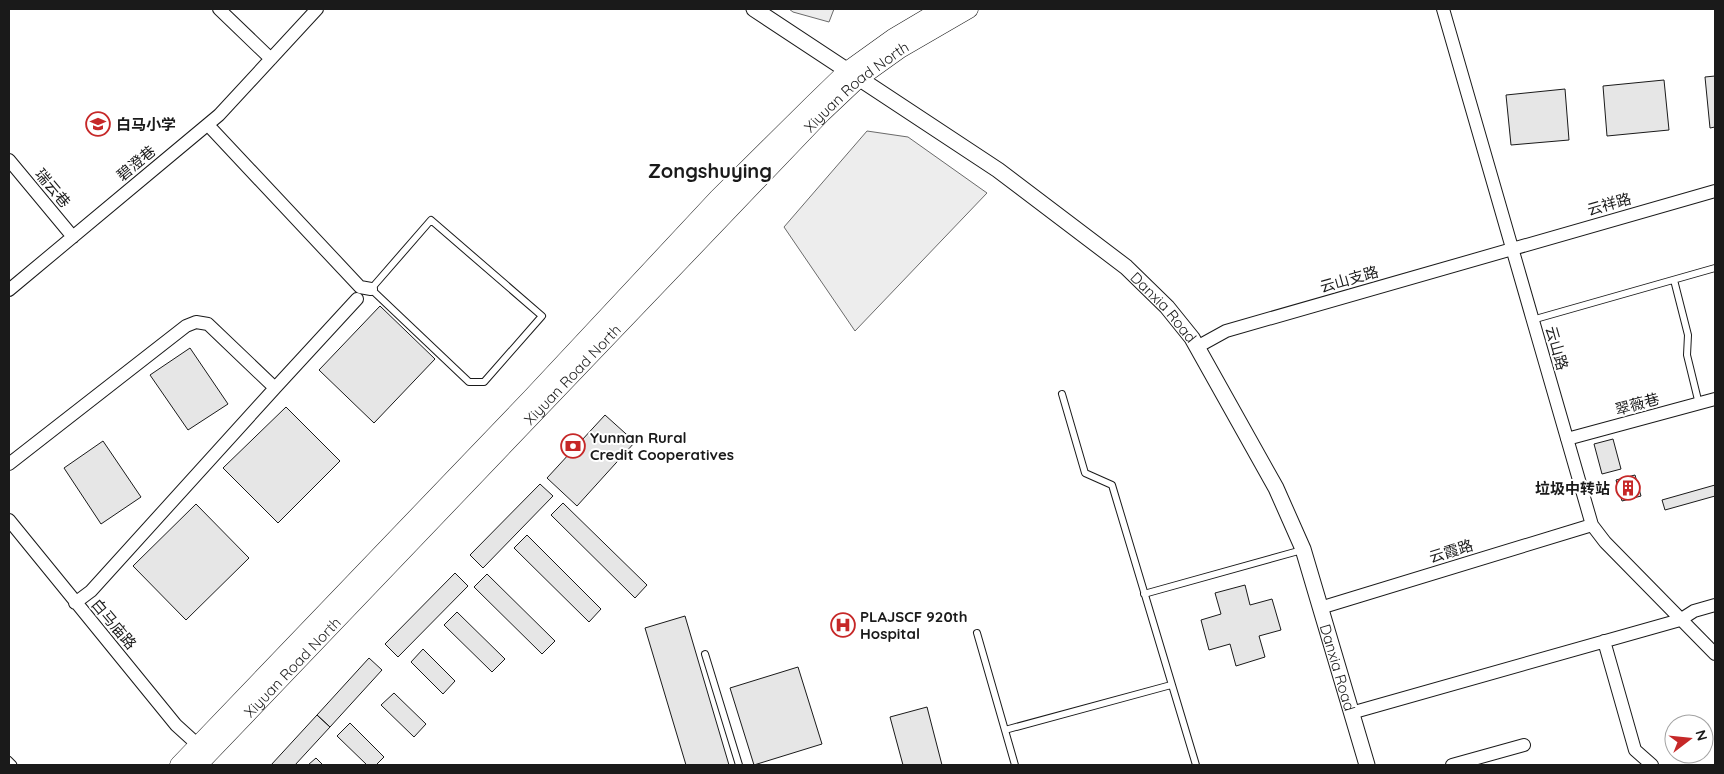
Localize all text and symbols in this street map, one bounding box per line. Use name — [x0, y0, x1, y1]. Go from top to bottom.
street label: Xiyuan Road North — [800, 37, 912, 136]
school or university icon: 白马小学 — [85, 111, 111, 137]
place label: 白马小学 — [116, 115, 176, 134]
street label: 碧澄巷 — [113, 141, 159, 185]
district label: Zongshuying — [648, 158, 772, 183]
street label: 瑞云巷 — [31, 165, 75, 211]
street label: 云祥路 — [1585, 189, 1633, 219]
street label: 云山支路 — [1318, 262, 1380, 296]
street label: Danxia Road — [1127, 267, 1201, 346]
street label: Xiyuan Road North — [520, 320, 625, 428]
street label: 云山路 — [1542, 324, 1572, 372]
street label: 翠薇巷 — [1613, 389, 1661, 419]
place label: Yunnan Rural Credit Cooperatives — [590, 428, 734, 464]
bank icon: Yunnan Rural Credit Cooperatives — [560, 433, 586, 459]
building icon: 垃圾中转站 — [1615, 475, 1641, 501]
place label: 垃圾中转站 — [1535, 479, 1610, 498]
street label: 云霞路 — [1427, 535, 1475, 567]
street label: 白马庙路 — [87, 595, 141, 653]
place label: PLAJSCF 920th Hospital — [860, 607, 968, 643]
street label: Xiyuan Road North — [240, 612, 345, 721]
hospital icon: PLAJSCF 920th Hospital — [830, 612, 856, 638]
street label: Danxia Road — [1316, 622, 1360, 713]
north arrow — [1664, 714, 1714, 764]
text: N — [1691, 728, 1712, 743]

